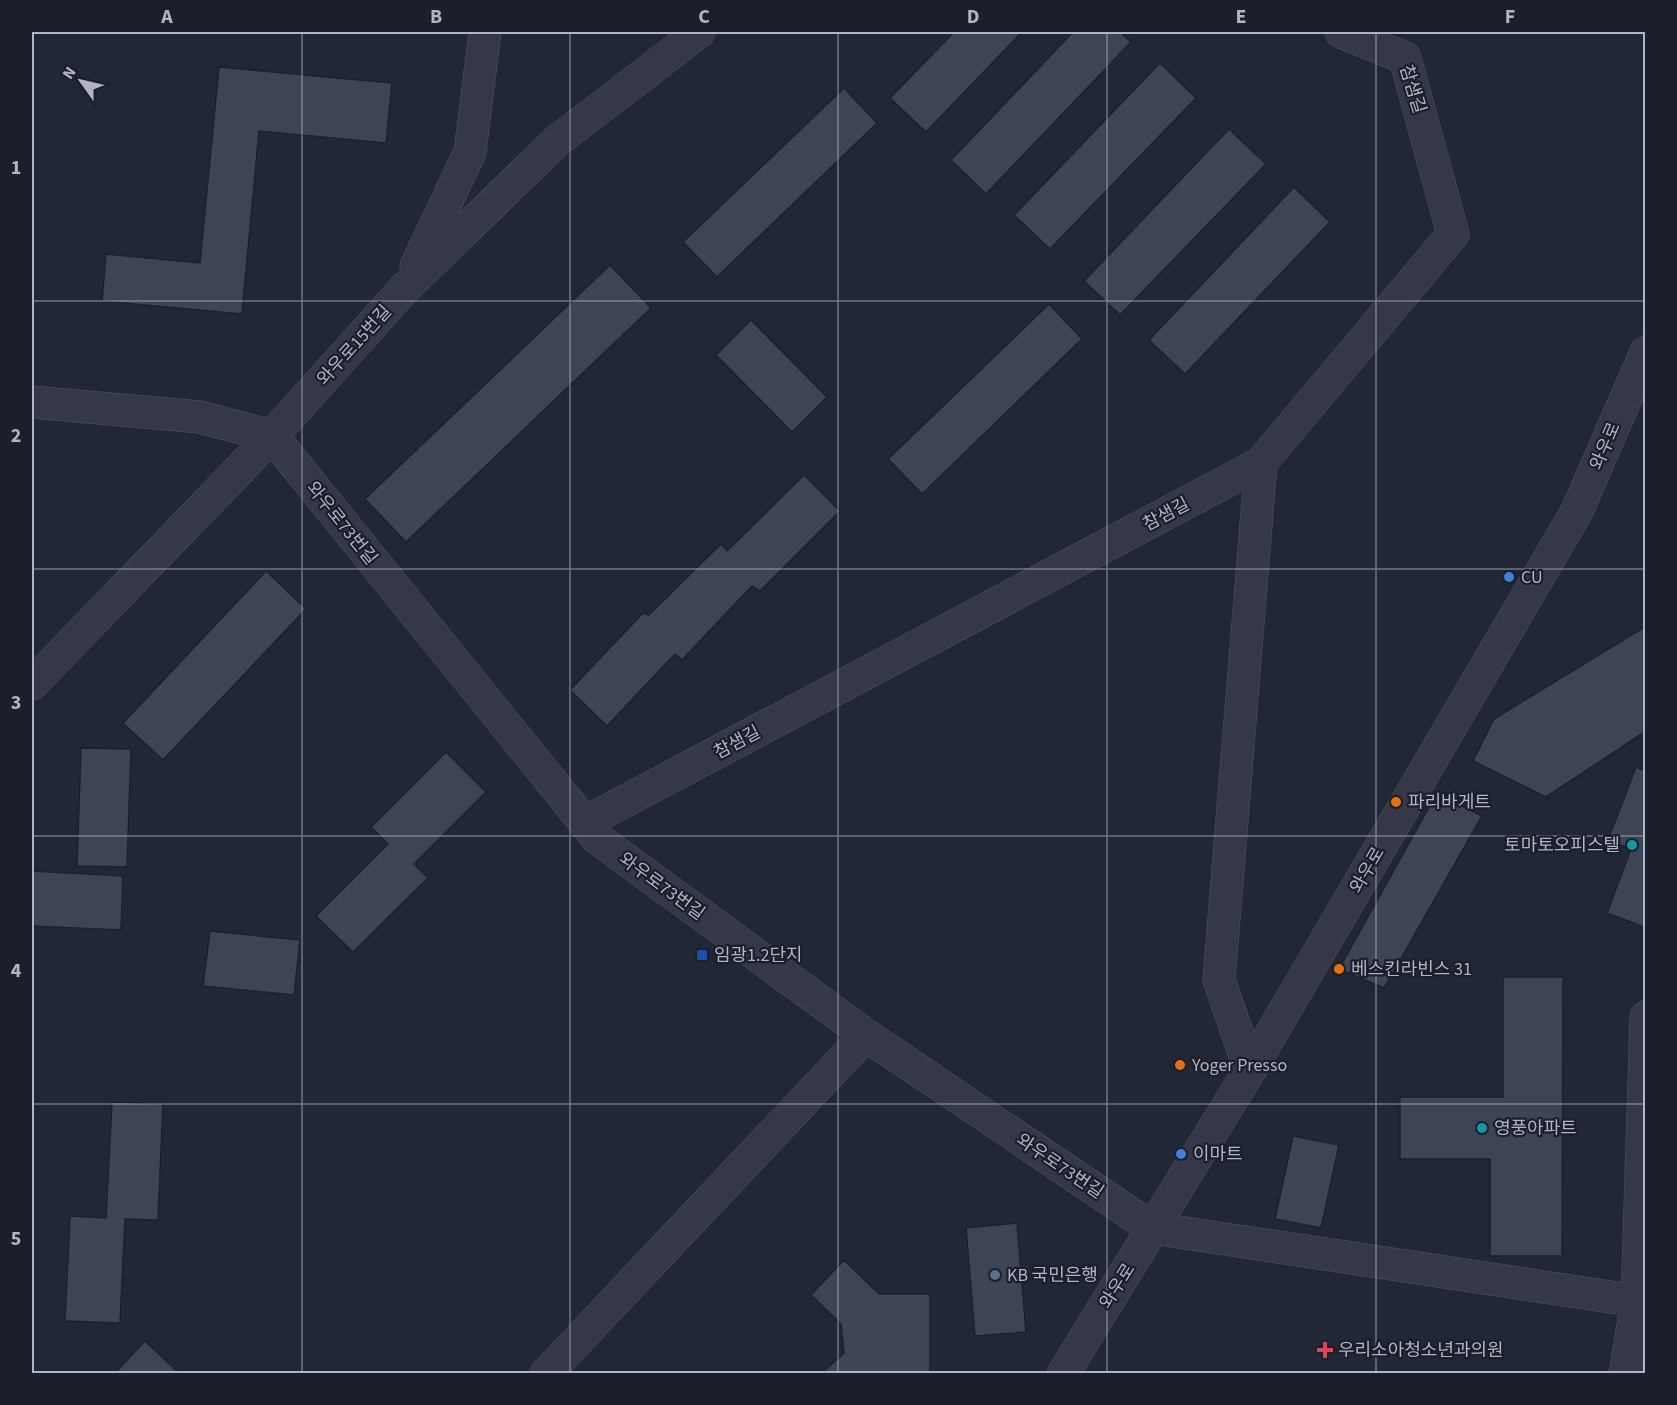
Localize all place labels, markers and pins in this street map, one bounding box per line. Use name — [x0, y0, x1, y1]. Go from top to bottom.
place label: CU — [1521, 565, 1543, 590]
marker: CU — [1502, 570, 1516, 584]
place label: 파리바게트 — [1408, 790, 1491, 815]
marker: 파리바게트 — [1389, 795, 1403, 809]
place label: 토마토오피스텔 — [1504, 833, 1620, 858]
marker: 토마토오피스텔 — [1625, 838, 1639, 852]
place label: 임광1.2단지 — [714, 943, 803, 968]
marker: 임광1.2단지 — [695, 948, 709, 962]
place label: 베스킨라빈스 31 — [1351, 957, 1472, 982]
marker: 베스킨라빈스 31 — [1332, 962, 1346, 976]
place label: Yoger Presso — [1191, 1053, 1287, 1078]
marker: Yoger Presso — [1173, 1058, 1187, 1072]
place label: 영풍아파트 — [1494, 1116, 1577, 1141]
marker: 영풍아파트 — [1475, 1121, 1489, 1135]
place label: 이마트 — [1193, 1142, 1243, 1167]
marker: 이마트 — [1174, 1147, 1188, 1161]
place label: KB 국민은행 — [1007, 1263, 1098, 1288]
marker: KB 국민은행 — [988, 1268, 1002, 1282]
place label: 우리소아청소년과의원 — [1338, 1338, 1504, 1363]
marker: 우리소아청소년과의원 — [1316, 1341, 1334, 1359]

